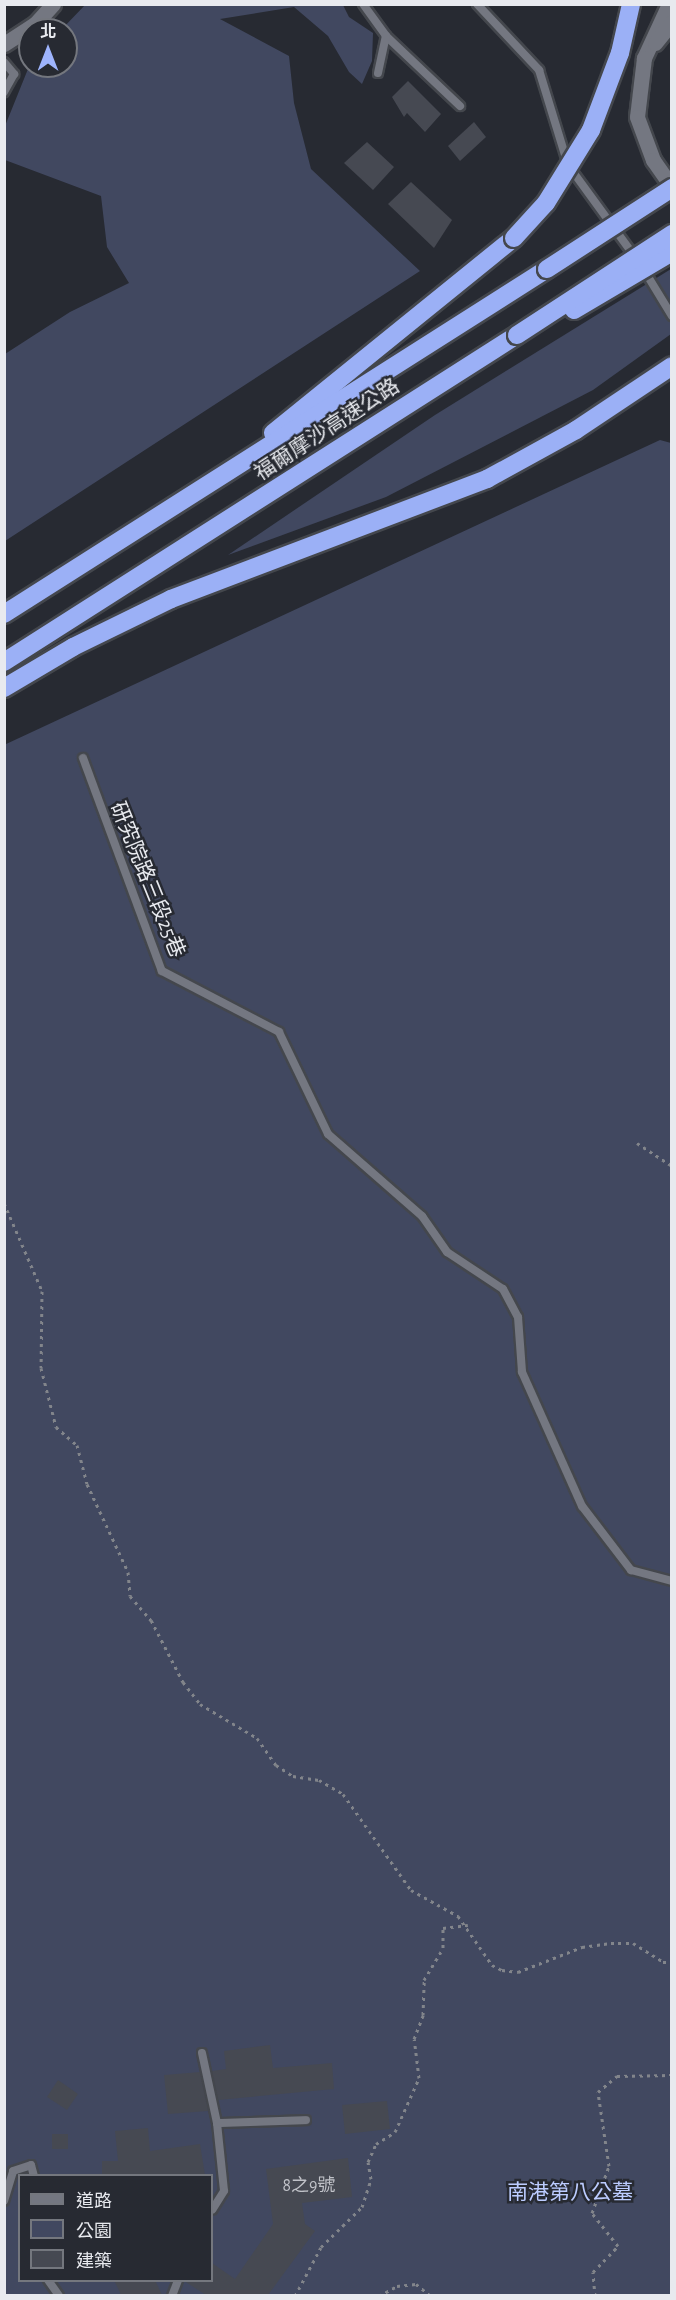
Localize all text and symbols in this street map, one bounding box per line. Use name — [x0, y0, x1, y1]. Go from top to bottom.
north arrow — [18, 18, 78, 78]
text: 北 — [40, 24, 56, 40]
street label: 福爾摩沙高速公路 — [250, 374, 404, 486]
street label: 研究院路三段25巷 — [104, 799, 190, 961]
legend — [18, 2174, 213, 2282]
house number: 8之9號 — [283, 2175, 335, 2197]
park label: 南港第八公墓 — [507, 2180, 633, 2206]
text: 道路 — [76, 2193, 112, 2211]
text: 公園 — [76, 2223, 112, 2241]
text: 建築 — [76, 2253, 112, 2271]

